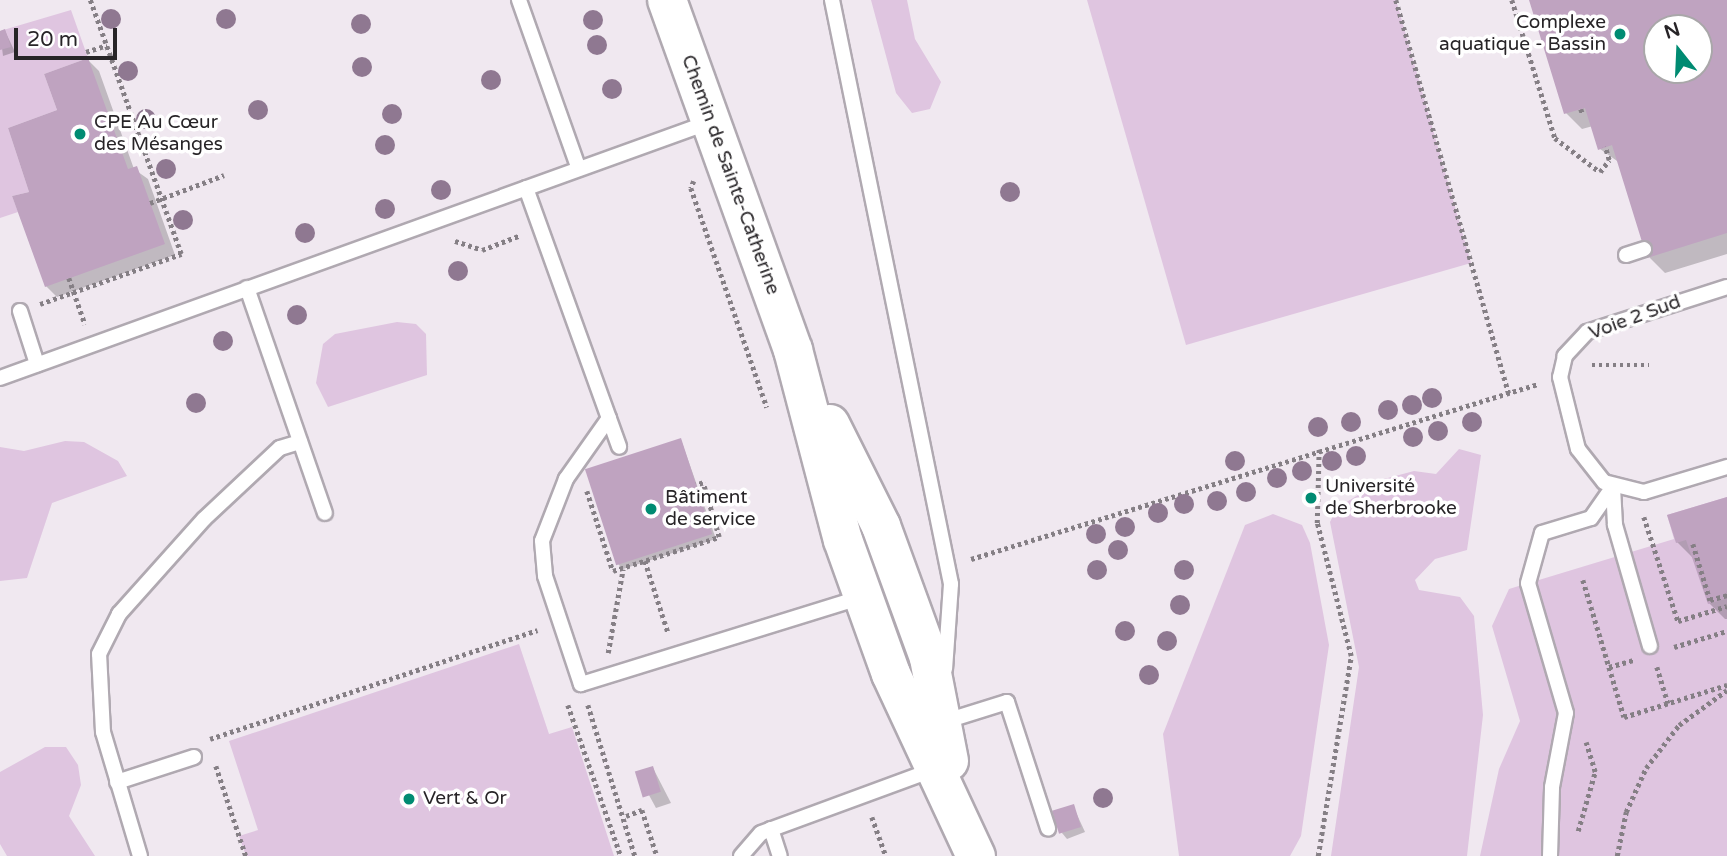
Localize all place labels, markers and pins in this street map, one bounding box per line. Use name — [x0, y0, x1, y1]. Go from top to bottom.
place label: Complexe aquatique - Bassin — [1439, 12, 1606, 56]
marker: Complexe aquatique - Bassin — [1612, 26, 1628, 42]
place label: CPE Au Cœur des Mésanges — [94, 112, 223, 156]
marker: CPE Au Cœur des Mésanges — [72, 126, 88, 142]
place label: Université de Sherbrooke — [1325, 476, 1457, 520]
place label: Bâtiment de service — [665, 487, 755, 531]
marker: Université de Sherbrooke — [1303, 490, 1319, 506]
marker: Bâtiment de service — [643, 501, 659, 517]
place label: Vert & Or — [423, 788, 507, 810]
marker: Vert & Or — [401, 791, 417, 807]

